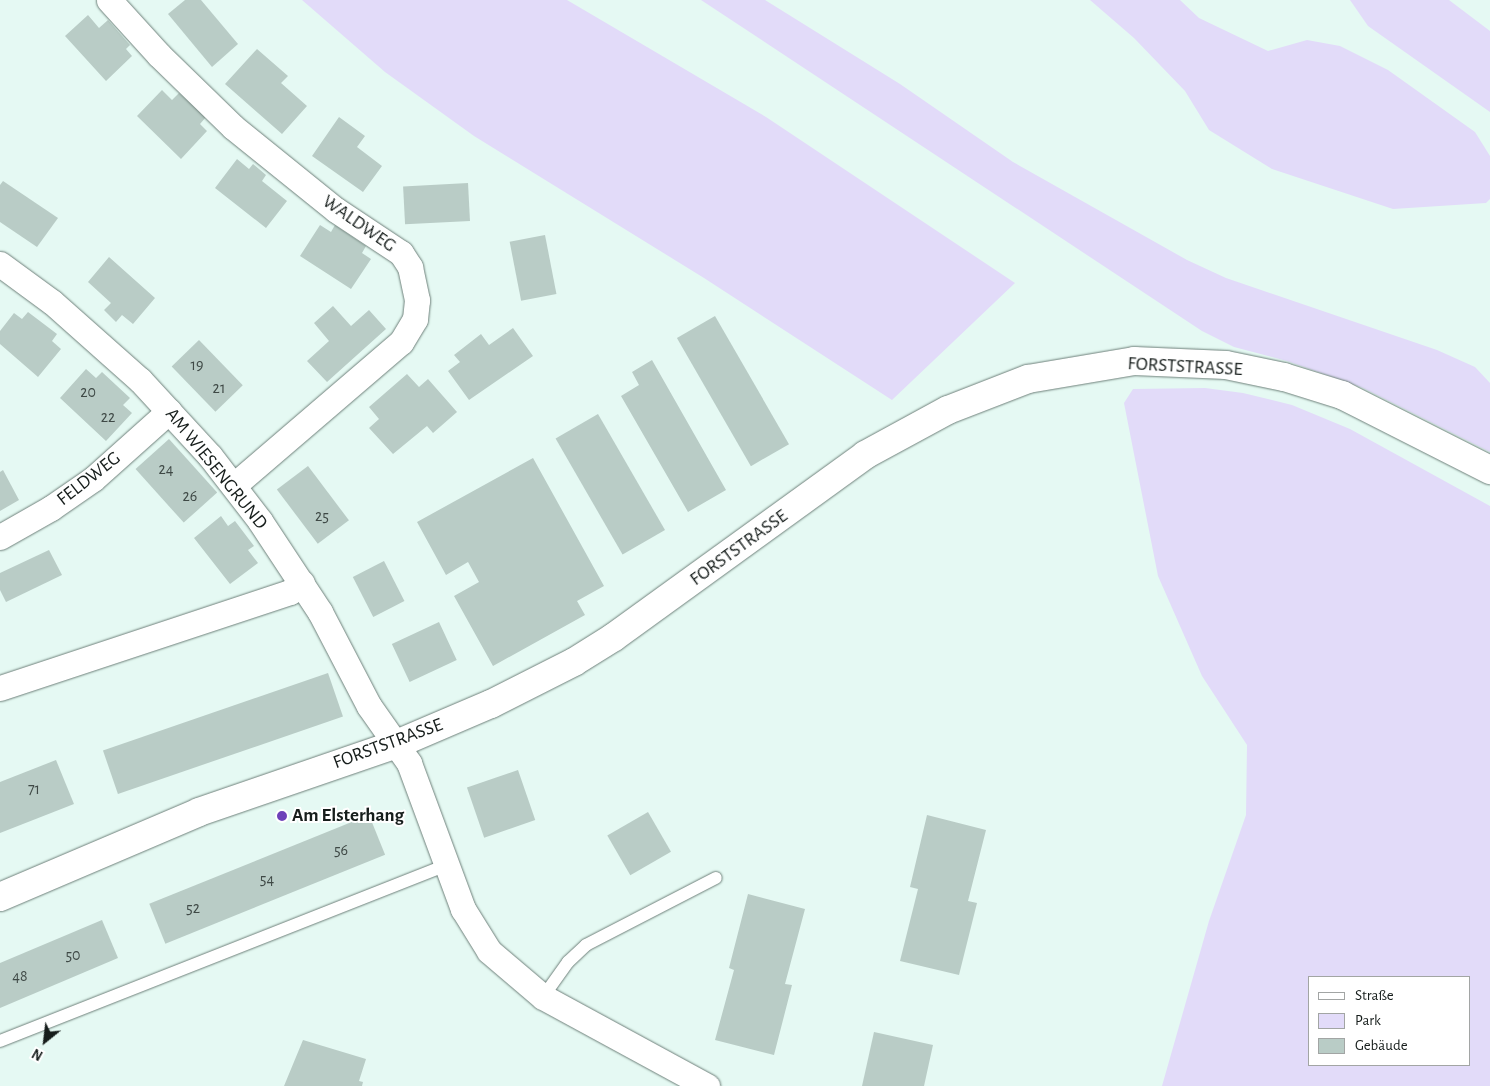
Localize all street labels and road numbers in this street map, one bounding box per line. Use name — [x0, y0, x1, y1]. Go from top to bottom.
street label: WALDWEG — [318, 190, 400, 258]
street label: FORSTSTRASSE — [1127, 353, 1243, 381]
street label: AM WIESENGRUND — [160, 404, 272, 534]
street label: FELDWEG — [53, 447, 125, 511]
street label: FORSTSTRASSE — [686, 505, 792, 591]
street label: FORSTSTRASSE — [330, 714, 446, 774]

